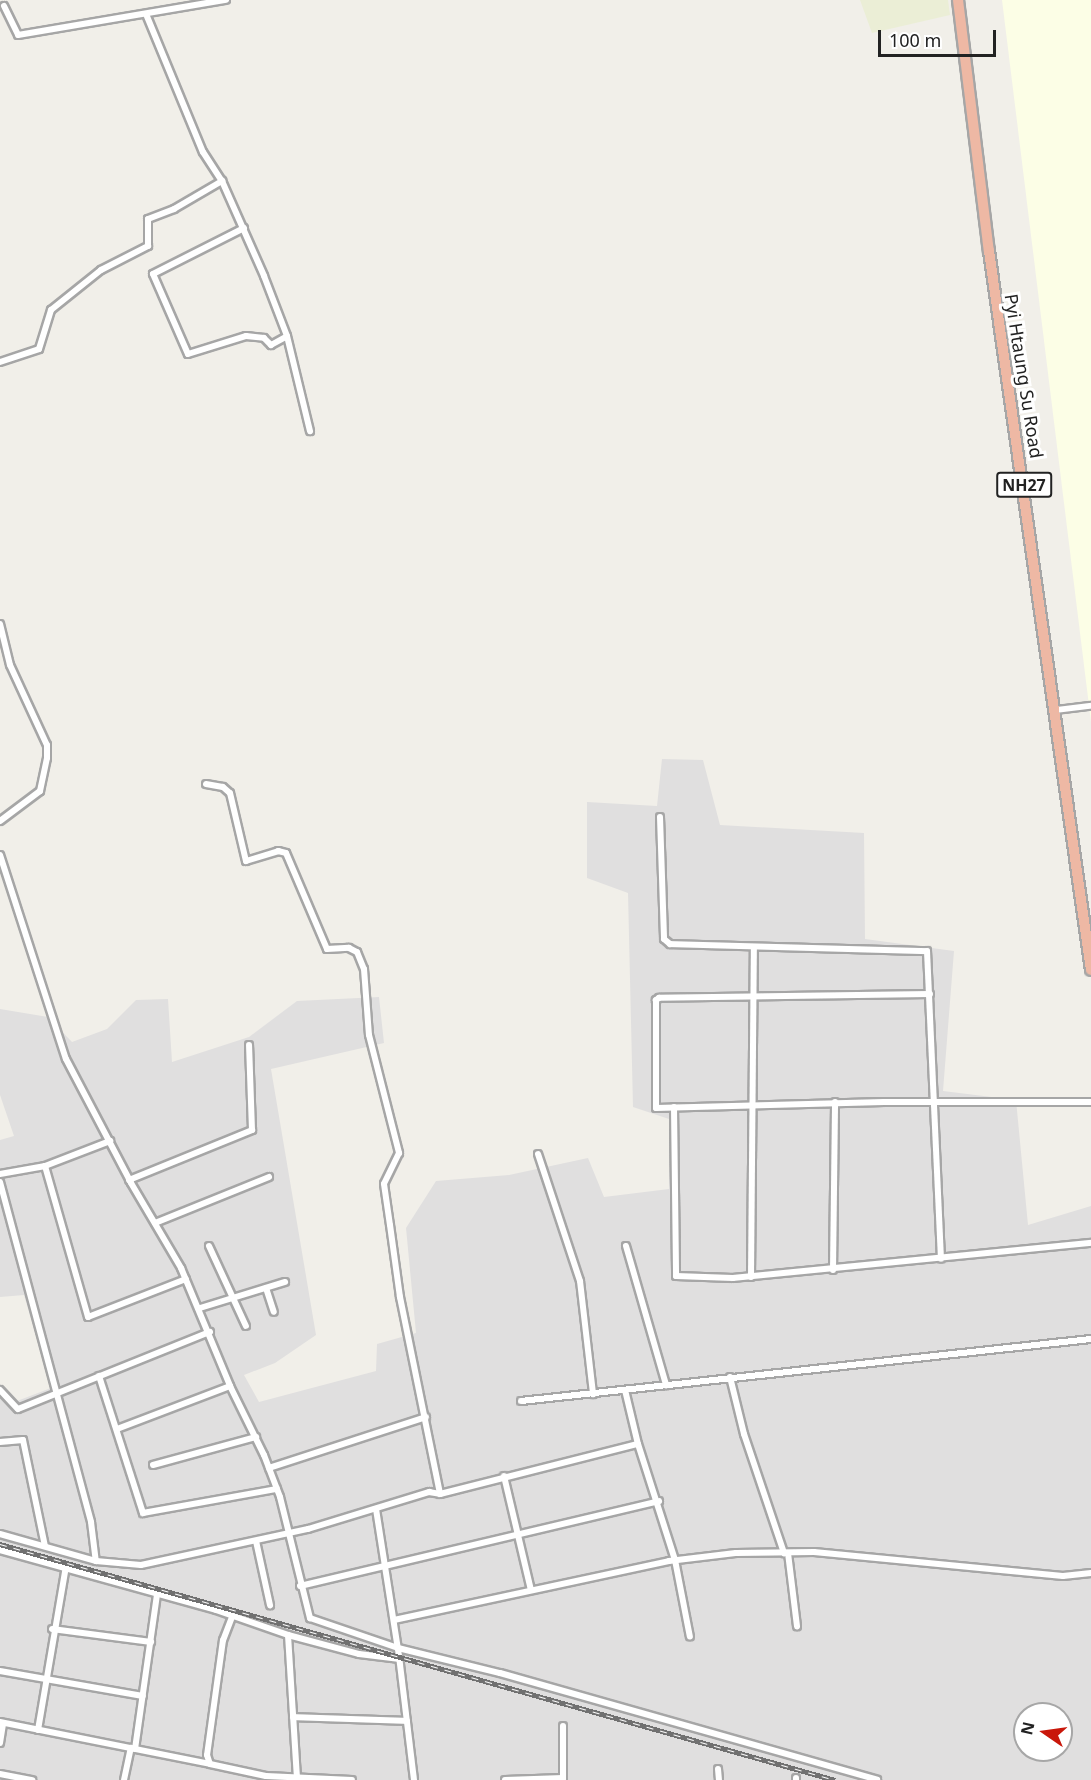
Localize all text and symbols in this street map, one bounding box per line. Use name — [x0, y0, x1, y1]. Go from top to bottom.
scale bar — [881, 18, 1000, 56]
text: 100 m — [889, 28, 941, 52]
street label: Pyi Htaung Su Road — [1000, 292, 1048, 460]
road number: NH27 — [996, 472, 1052, 498]
north arrow — [1013, 1702, 1073, 1762]
text: N — [1015, 1720, 1040, 1737]

